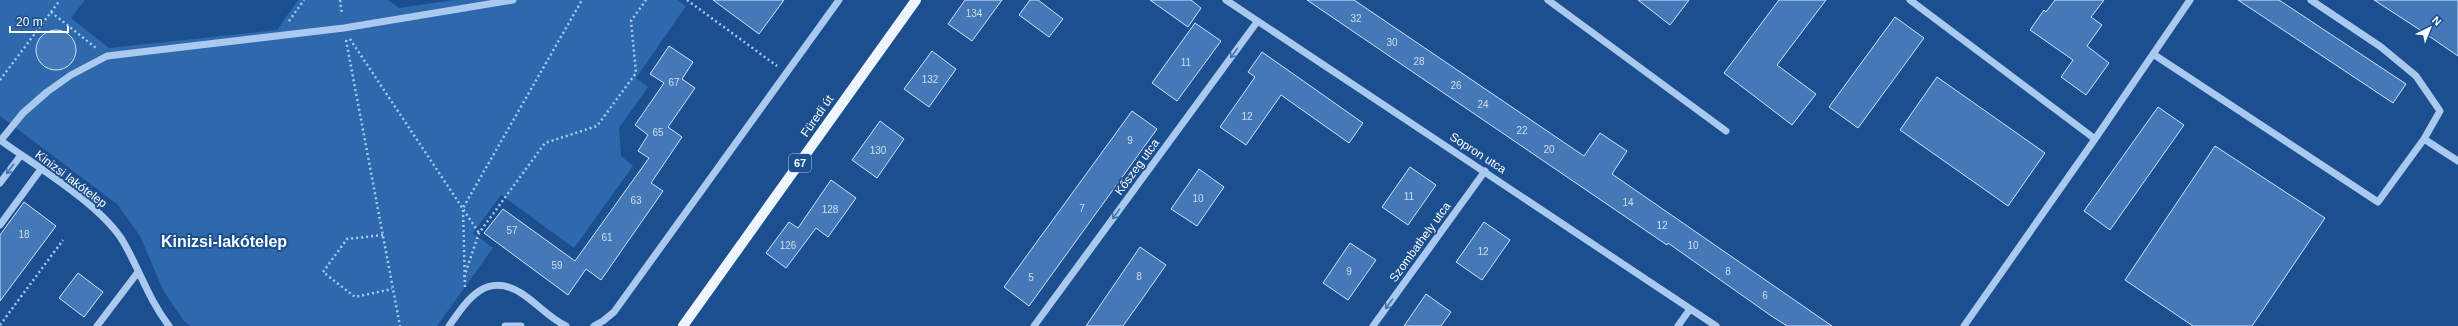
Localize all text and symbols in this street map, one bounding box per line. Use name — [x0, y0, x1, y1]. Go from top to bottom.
scale bar — [10, 8, 68, 34]
house number: 134 — [966, 8, 983, 19]
north arrow — [2410, 8, 2450, 48]
house number: 32 — [1350, 13, 1362, 24]
text: N — [2430, 14, 2444, 28]
text: 20 m — [16, 15, 43, 29]
house number: 30 — [1386, 37, 1398, 48]
one-way arrow — [1230, 48, 1239, 59]
house number: 28 — [1413, 56, 1425, 67]
house number: 11 — [1181, 57, 1192, 68]
house number: 132 — [922, 74, 939, 85]
house number: 67 — [668, 77, 680, 88]
house number: 26 — [1450, 80, 1462, 91]
street label: Füredi út — [798, 92, 837, 139]
house number: 24 — [1477, 99, 1489, 110]
house number: 12 — [1241, 111, 1253, 122]
house number: 22 — [1516, 125, 1528, 136]
house number: 65 — [652, 127, 664, 138]
street label: Sopron utca — [1447, 130, 1509, 177]
house number: 9 — [1127, 135, 1133, 146]
street label: Kőszeg utca — [1112, 136, 1162, 198]
house number: 20 — [1543, 144, 1555, 155]
house number: 130 — [870, 145, 887, 156]
street label: Kinizsi lakótelep — [32, 148, 110, 211]
road number: 67 — [789, 154, 811, 172]
one-way arrow — [6, 163, 15, 174]
house number: 11 — [1404, 191, 1415, 202]
house number: 10 — [1192, 193, 1204, 204]
house number: 63 — [630, 195, 642, 206]
house number: 14 — [1622, 197, 1634, 208]
street label: Szombathely utca — [1386, 199, 1454, 285]
house number: 7 — [1079, 203, 1085, 214]
house number: 128 — [822, 204, 839, 215]
one-way arrow — [1112, 209, 1120, 220]
house number: 12 — [1656, 220, 1668, 231]
house number: 57 — [506, 225, 518, 236]
house number: 18 — [18, 229, 30, 240]
house number: 61 — [601, 232, 613, 243]
district label: Kinizsi-lakótelep — [161, 233, 287, 250]
house number: 126 — [780, 240, 797, 251]
house number: 10 — [1687, 240, 1699, 251]
house number: 12 — [1477, 246, 1489, 257]
house number: 59 — [551, 260, 563, 271]
house number: 9 — [1346, 266, 1352, 277]
house number: 8 — [1725, 266, 1731, 277]
house number: 8 — [1136, 271, 1142, 282]
house number: 5 — [1028, 272, 1034, 283]
house number: 6 — [1762, 290, 1768, 301]
one-way arrow — [1385, 299, 1393, 310]

